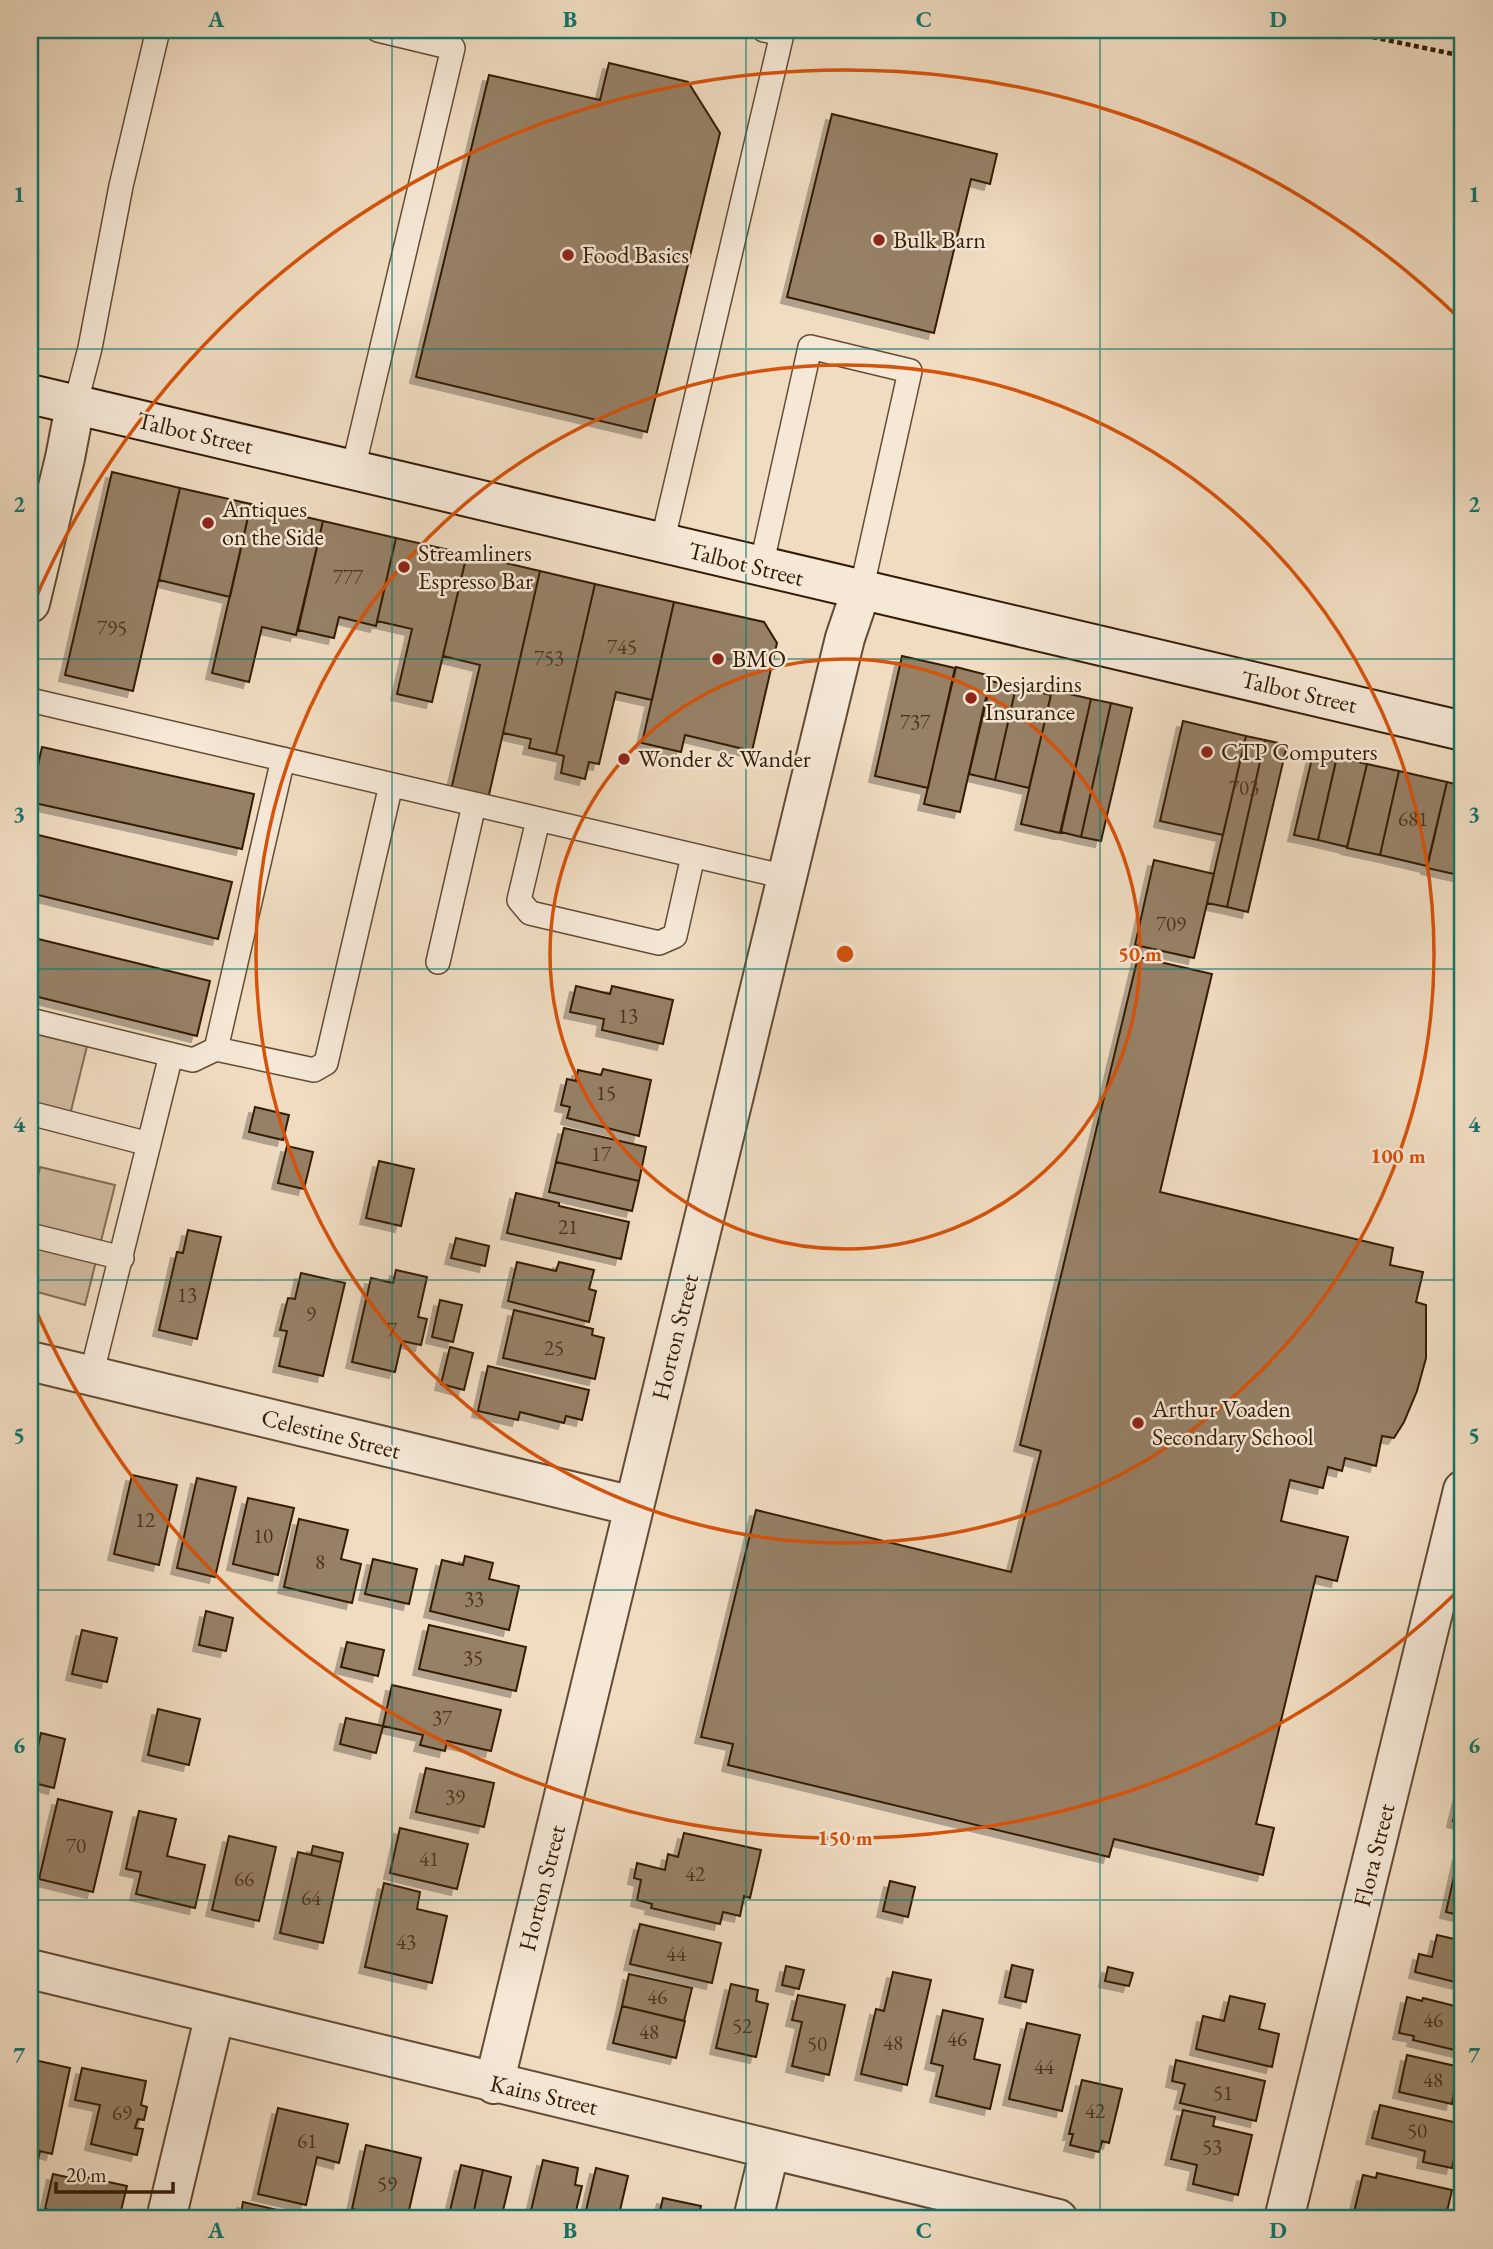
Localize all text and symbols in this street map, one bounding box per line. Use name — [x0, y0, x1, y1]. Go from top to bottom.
text: A — [207, 4, 225, 34]
text: B — [563, 4, 577, 34]
text: C — [916, 4, 932, 34]
text: D — [1269, 4, 1287, 34]
text: 1 — [13, 179, 25, 209]
text: 1 — [1468, 179, 1480, 209]
place label: Bulk Barn — [893, 224, 986, 255]
marker: Bulk Barn — [871, 232, 887, 248]
place label: Food Basics — [582, 239, 689, 270]
marker: Food Basics — [560, 247, 576, 263]
street label: Talbot Street — [134, 404, 257, 461]
text: 2 — [13, 489, 25, 519]
text: 2 — [1468, 489, 1480, 519]
place label: Antiques on the Side — [221, 493, 324, 552]
marker: Antiques on the Side — [200, 515, 216, 531]
street label: Talbot Street — [685, 534, 808, 593]
place label: Streamliners Espresso Bar — [418, 537, 533, 596]
marker: Streamliners Espresso Bar — [396, 559, 412, 575]
house number: 777 — [333, 563, 364, 590]
house number: 795 — [97, 614, 127, 641]
house number: 745 — [607, 633, 637, 660]
place label: BMO — [732, 643, 786, 674]
house number: 753 — [534, 644, 564, 671]
marker: BMO — [710, 651, 726, 667]
street label: Talbot Street — [1238, 663, 1361, 720]
place label: Desjardins Insurance — [985, 668, 1082, 727]
marker: Desjardins Insurance — [963, 690, 979, 706]
house number: 737 — [900, 708, 931, 735]
place label: CTP Computers — [1221, 736, 1378, 767]
place label: Wonder & Wander — [638, 743, 811, 774]
marker: CTP Computers — [1199, 744, 1215, 760]
marker: Wonder & Wander — [616, 751, 632, 767]
house number: 703 — [1229, 774, 1259, 801]
text: 3 — [13, 799, 25, 829]
text: 3 — [1468, 799, 1480, 829]
house number: 681 — [1398, 805, 1428, 832]
house number: 709 — [1156, 910, 1186, 937]
text: 50 m — [1118, 940, 1162, 967]
centre of rings — [833, 942, 857, 966]
house number: 13 — [618, 1002, 638, 1029]
house number: 15 — [596, 1079, 616, 1106]
text: 4 — [13, 1109, 26, 1139]
text: 4 — [1468, 1109, 1481, 1139]
house number: 17 — [591, 1140, 612, 1167]
text: 100 m — [1370, 1142, 1426, 1169]
house number: 21 — [558, 1213, 578, 1240]
street label: Horton Street — [644, 1270, 705, 1403]
house number: 13 — [177, 1281, 197, 1308]
house number: 9 — [306, 1300, 316, 1327]
house number: 7 — [387, 1316, 398, 1343]
house number: 25 — [544, 1334, 564, 1361]
place label: Arthur Voaden Secondary School — [1151, 1393, 1314, 1452]
street label: Celestine Street — [258, 1401, 404, 1466]
marker: Arthur Voaden Secondary School — [1130, 1415, 1146, 1431]
text: 5 — [13, 1420, 25, 1450]
text: 5 — [1468, 1420, 1480, 1450]
house number: 12 — [135, 1506, 155, 1533]
house number: 10 — [253, 1522, 273, 1549]
house number: 8 — [315, 1548, 325, 1575]
house number: 33 — [464, 1585, 484, 1612]
house number: 35 — [463, 1644, 483, 1671]
house number: 37 — [432, 1704, 453, 1731]
text: 6 — [13, 1730, 25, 1760]
text: 6 — [1468, 1730, 1480, 1760]
house number: 39 — [445, 1783, 465, 1810]
street label: Flora Street — [1346, 1800, 1401, 1910]
street label: Horton Street — [511, 1821, 572, 1954]
text: 150 m — [817, 1824, 873, 1851]
house number: 70 — [66, 1832, 86, 1859]
house number: 41 — [419, 1845, 439, 1872]
house number: 42 — [685, 1860, 705, 1887]
house number: 66 — [234, 1865, 254, 1892]
house number: 64 — [301, 1884, 322, 1911]
house number: 43 — [396, 1928, 416, 1955]
house number: 44 — [666, 1940, 687, 1967]
house number: 46 — [647, 1983, 667, 2010]
house number: 46 — [1423, 2006, 1443, 2033]
house number: 52 — [732, 2012, 752, 2039]
house number: 48 — [639, 2018, 659, 2045]
house number: 46 — [947, 2025, 967, 2052]
house number: 48 — [883, 2029, 903, 2056]
house number: 50 — [807, 2030, 827, 2057]
text: 7 — [13, 2040, 26, 2070]
text: 7 — [1468, 2040, 1481, 2070]
house number: 44 — [1034, 2053, 1055, 2080]
house number: 48 — [1423, 2066, 1443, 2093]
street label: Kains Street — [487, 2067, 602, 2122]
house number: 51 — [1213, 2079, 1233, 2106]
house number: 42 — [1085, 2097, 1105, 2124]
house number: 69 — [112, 2099, 132, 2126]
house number: 50 — [1407, 2117, 1427, 2144]
house number: 61 — [297, 2127, 317, 2154]
house number: 53 — [1202, 2133, 1222, 2160]
scale bar — [56, 2151, 173, 2195]
text: 20 m — [66, 2161, 107, 2188]
house number: 59 — [377, 2170, 397, 2197]
text: A — [207, 2215, 225, 2245]
text: B — [563, 2215, 577, 2245]
text: C — [916, 2215, 932, 2245]
text: D — [1269, 2215, 1287, 2245]

